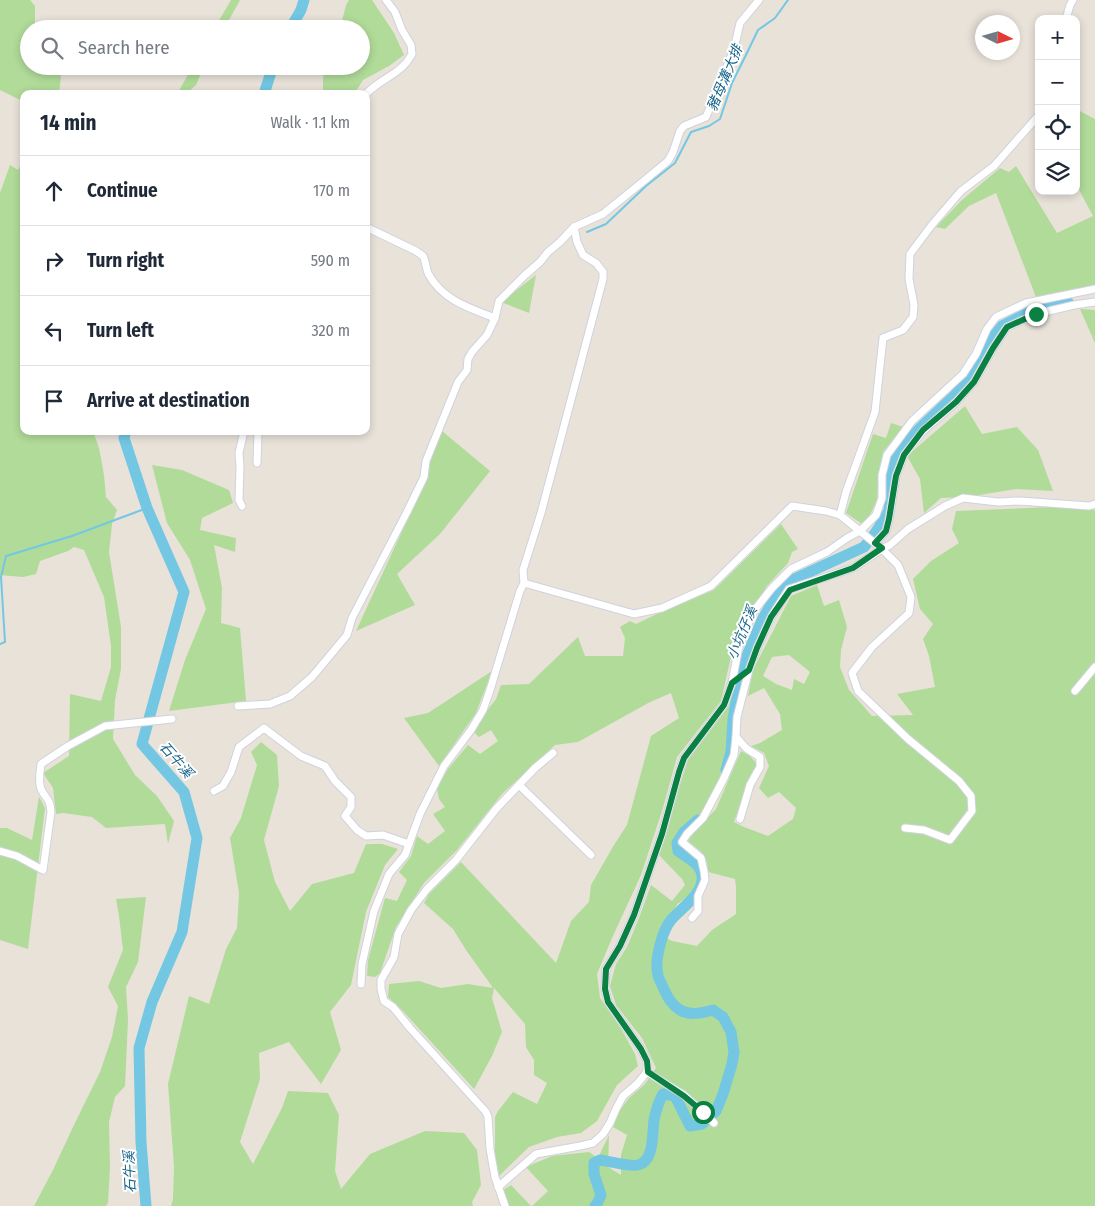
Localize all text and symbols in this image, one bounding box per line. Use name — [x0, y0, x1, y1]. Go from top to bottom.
north arrow — [975, 15, 1020, 60]
map controls — [1035, 15, 1080, 195]
button: + — [1035, 15, 1080, 60]
search box — [20, 20, 370, 75]
icon: search — [38, 34, 66, 62]
text: Search here — [78, 36, 170, 59]
water label: 豬母溝大排 — [704, 41, 747, 114]
button: − — [1035, 60, 1080, 105]
button: locate — [1035, 105, 1080, 150]
text: 14 min — [40, 110, 97, 136]
text: Walk · 1.1 km — [270, 113, 350, 132]
button: layers — [1035, 150, 1080, 195]
icon: ahead — [40, 177, 68, 205]
text: Continue — [87, 179, 158, 202]
text: 170 m — [313, 181, 350, 200]
icon: right — [40, 247, 68, 275]
text: Turn right — [87, 249, 164, 272]
text: 590 m — [311, 251, 350, 270]
route end — [1025, 303, 1048, 326]
icon: left — [40, 317, 68, 345]
text: Turn left — [87, 319, 154, 342]
text: 320 m — [311, 321, 350, 340]
icon: arrive — [40, 387, 68, 415]
text: Arrive at destination — [87, 389, 250, 412]
water label: 小坑仔溪 — [723, 602, 762, 662]
water label: 石牛溪 — [156, 739, 198, 783]
route start — [692, 1101, 715, 1124]
water label: 石牛溪 — [120, 1149, 140, 1193]

